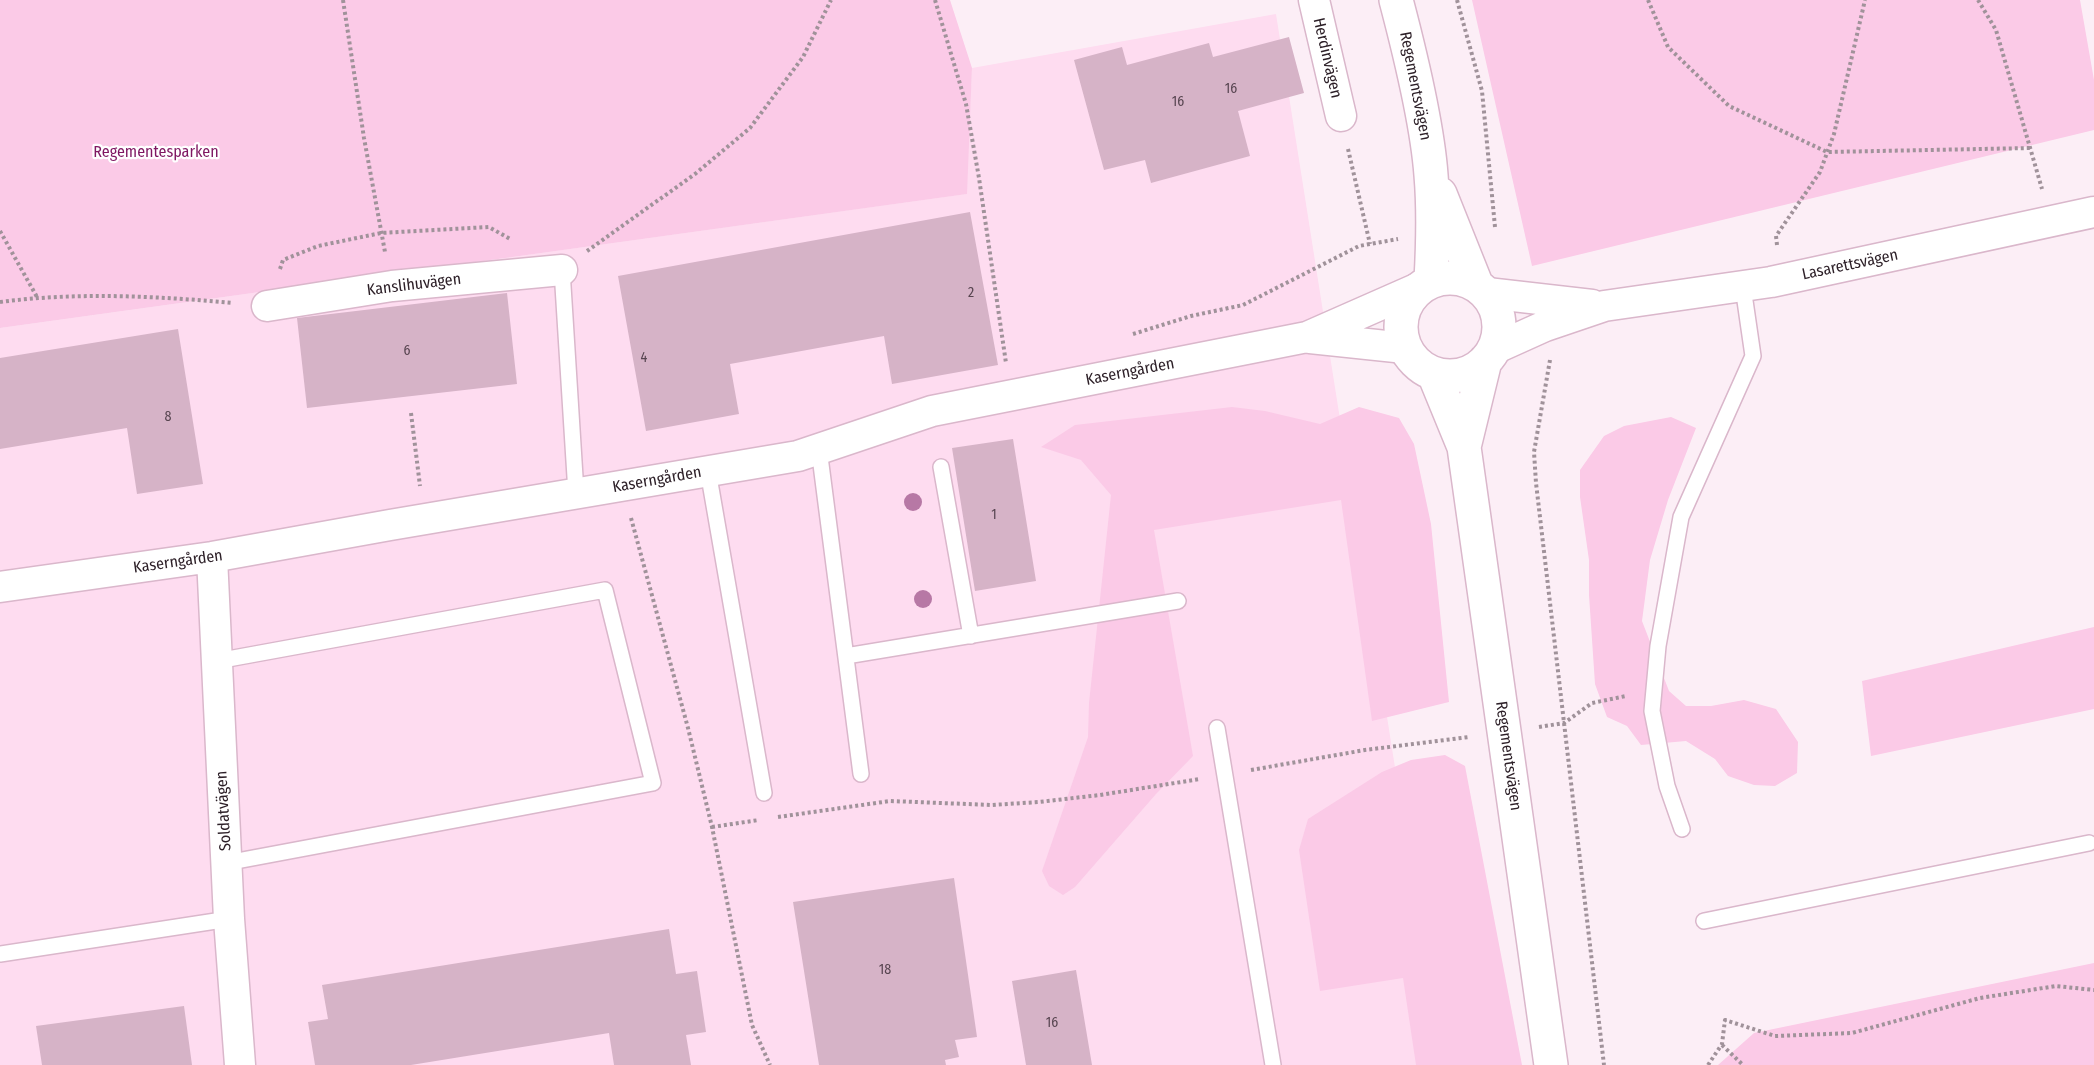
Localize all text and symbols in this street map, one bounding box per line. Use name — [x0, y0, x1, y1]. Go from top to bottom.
street label: Herdinvägen — [1308, 16, 1346, 100]
street label: Regementsvägen — [1395, 30, 1435, 142]
house number: 16 — [1225, 81, 1237, 97]
house number: 16 — [1172, 94, 1184, 110]
park label: Regementesparken — [93, 143, 219, 163]
street label: Lasarettsvägen — [1800, 245, 1900, 285]
street label: Kanslihuvägen — [366, 270, 462, 300]
house number: 2 — [968, 285, 974, 301]
house number: 6 — [404, 343, 410, 359]
house number: 4 — [641, 350, 647, 366]
street label: Kaserngården — [1084, 354, 1176, 390]
house number: 8 — [165, 409, 171, 425]
street label: Kaserngården — [611, 463, 703, 497]
house number: 1 — [991, 507, 997, 523]
street label: Kaserngården — [132, 546, 224, 578]
street label: Regementsvägen — [1491, 700, 1525, 812]
street label: Soldatvägen — [212, 770, 236, 852]
house number: 18 — [879, 962, 891, 978]
house number: 16 — [1046, 1015, 1058, 1031]

